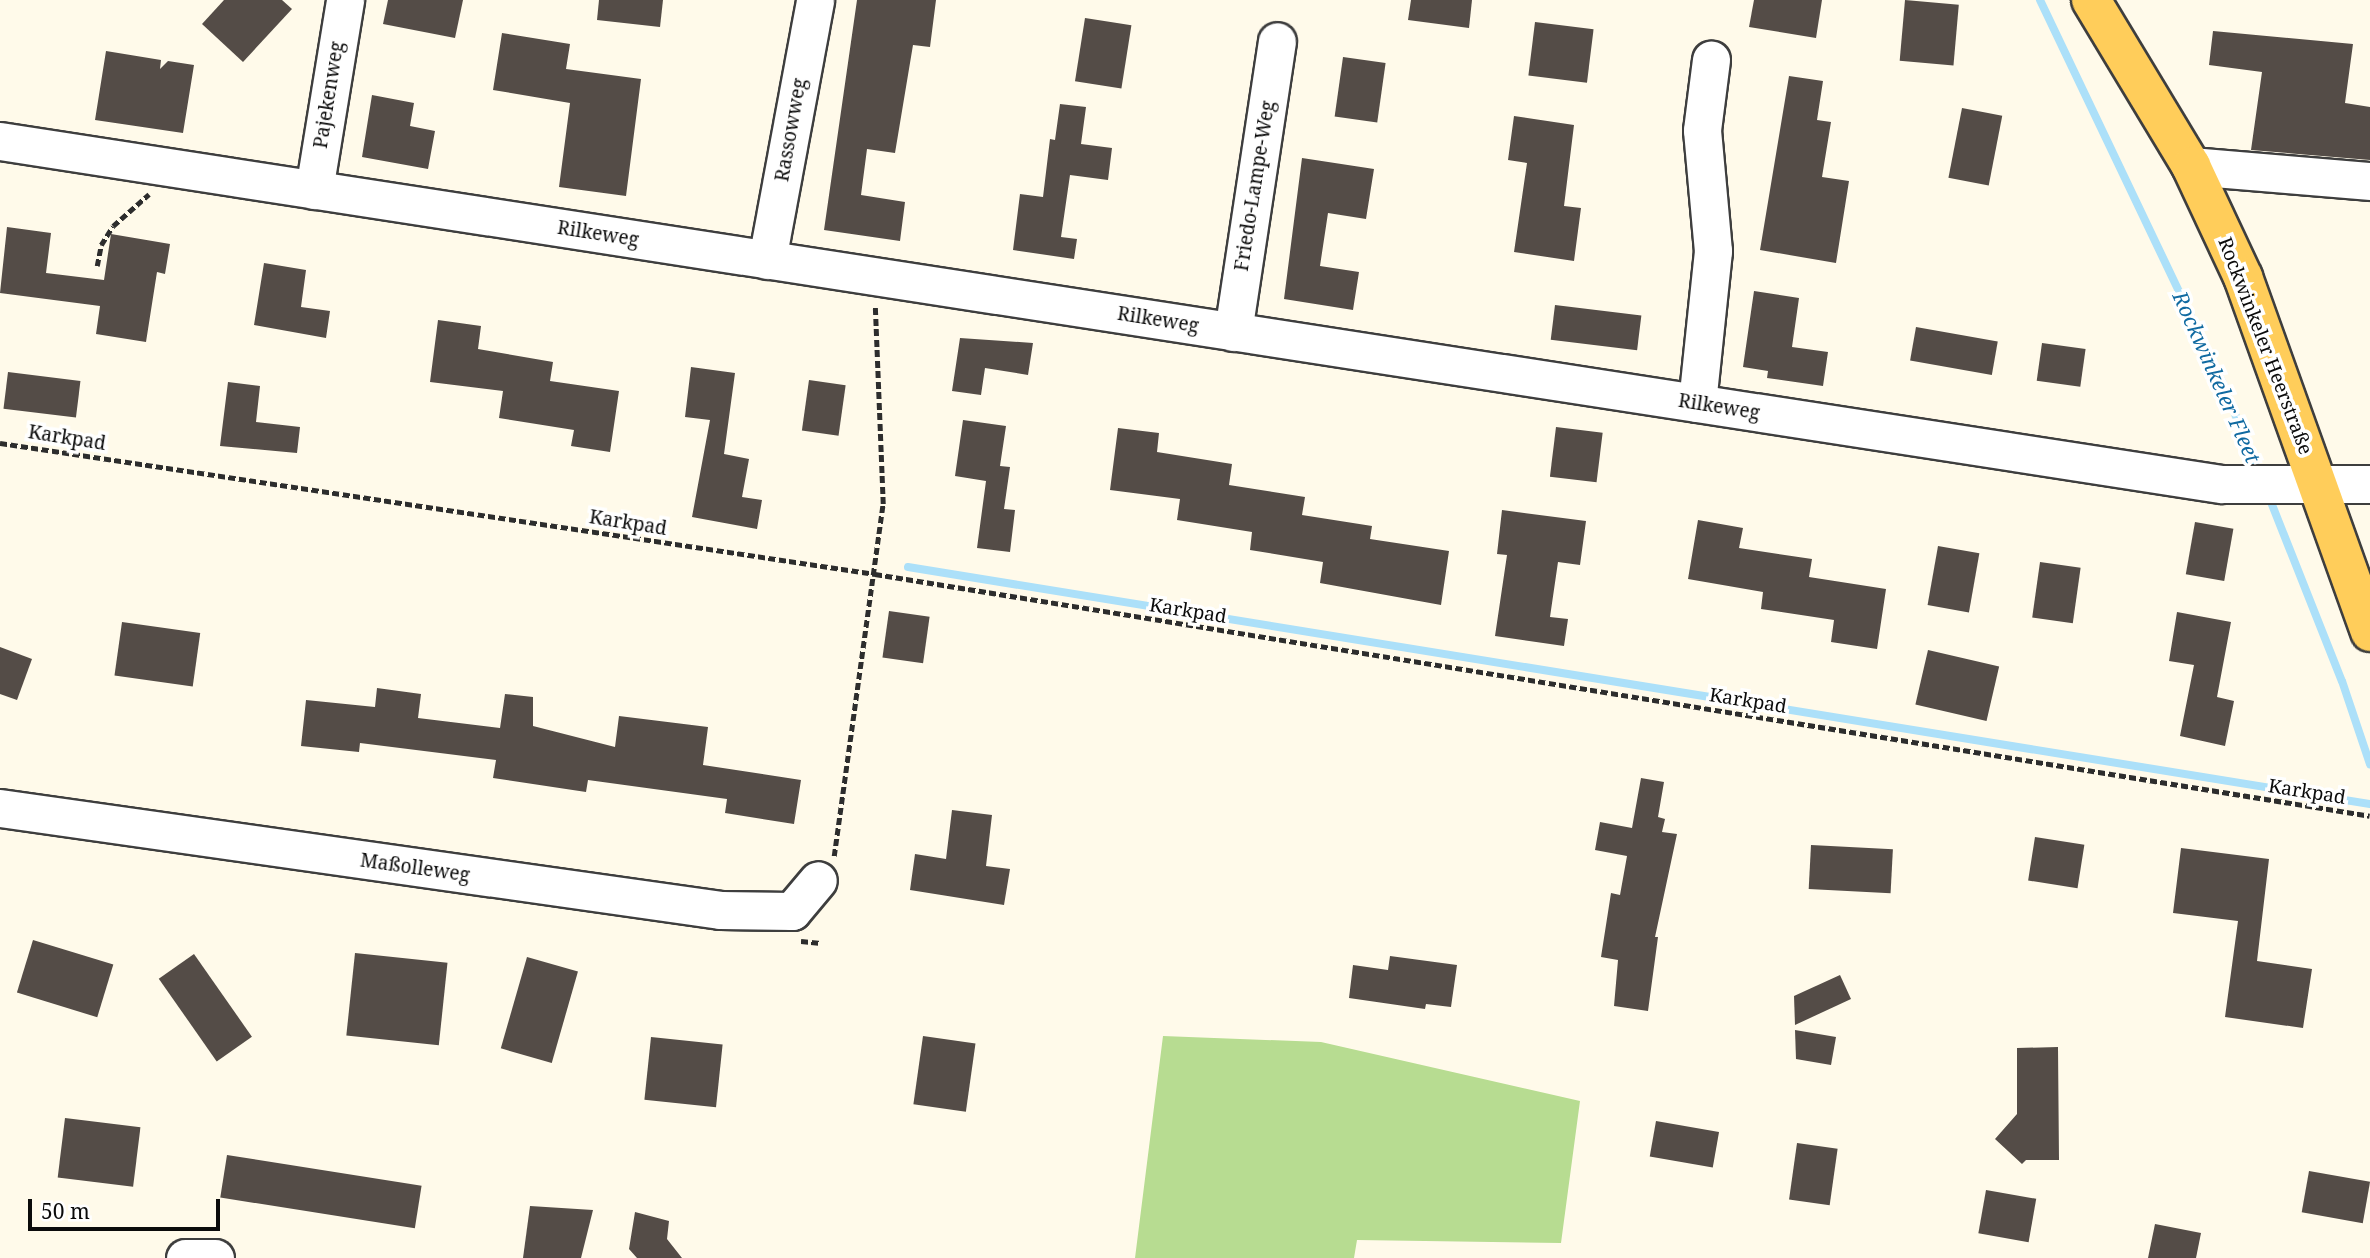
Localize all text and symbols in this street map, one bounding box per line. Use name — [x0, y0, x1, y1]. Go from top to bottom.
street label: Pajekenweg — [309, 40, 349, 150]
street label: Rassowweg — [771, 77, 811, 183]
street label: Friedo-Lampe-Weg — [1230, 99, 1280, 273]
street label: Rilkeweg — [556, 216, 640, 252]
street label: Rockwinkeler Heerstraße — [2213, 234, 2317, 458]
water label: Rockwinkeler Fleet — [2168, 287, 2266, 467]
street label: Rilkeweg — [1116, 302, 1200, 338]
street label: Rilkeweg — [1677, 389, 1761, 425]
street label: Karkpad — [27, 421, 107, 455]
street label: Karkpad — [588, 506, 668, 540]
street label: Karkpad — [1148, 594, 1228, 628]
street label: Karkpad — [1708, 684, 1788, 718]
street label: Karkpad — [2267, 775, 2347, 809]
street label: Maßolleweg — [359, 849, 471, 887]
scale bar — [32, 1184, 224, 1228]
text: 50 m — [41, 1197, 90, 1225]

